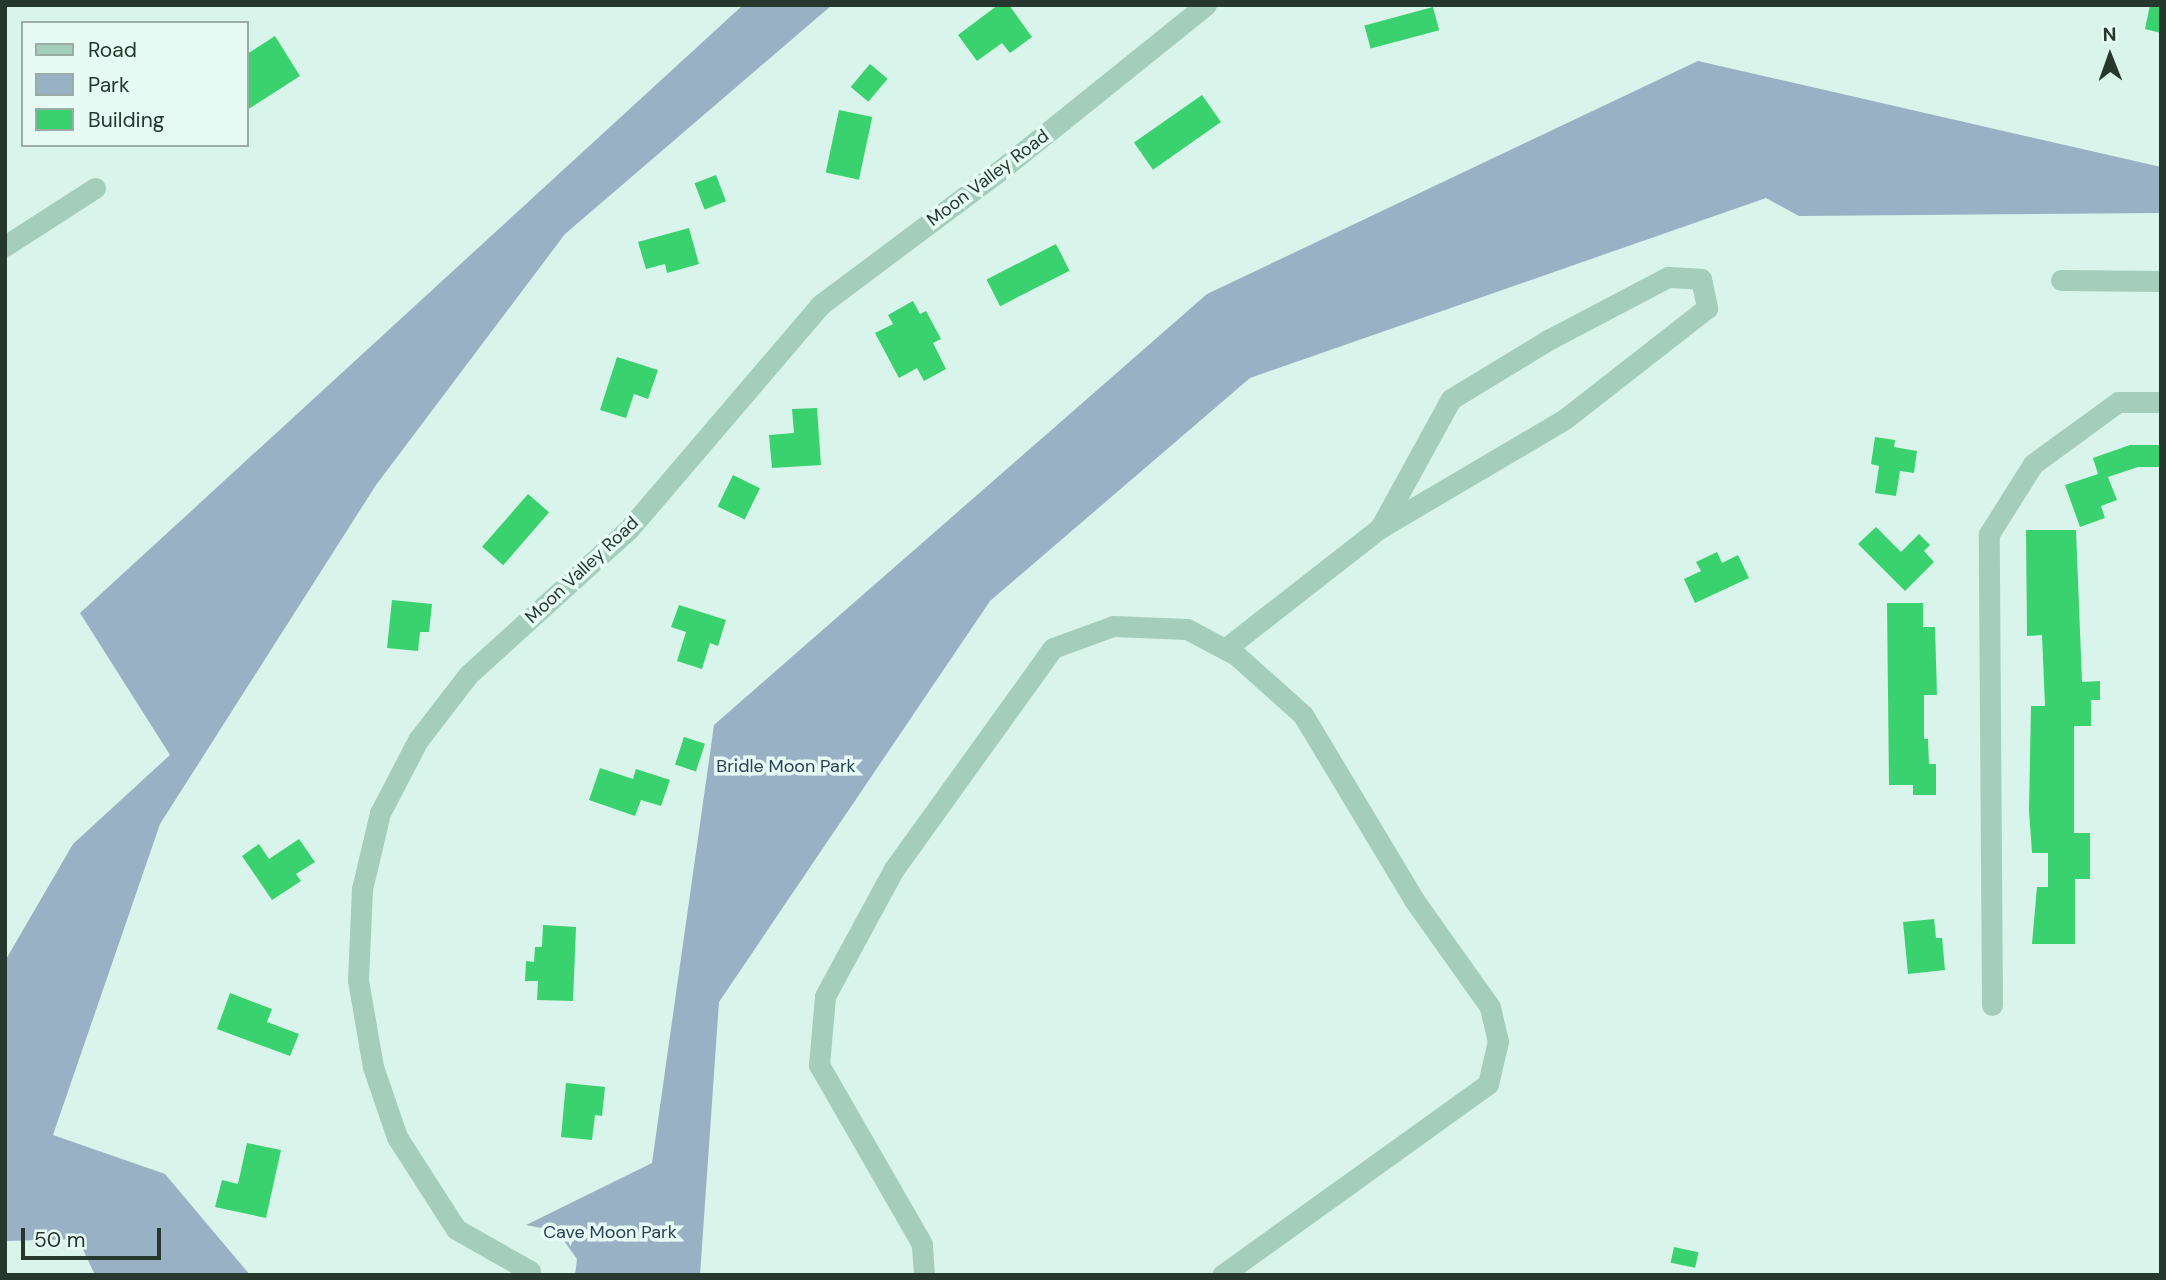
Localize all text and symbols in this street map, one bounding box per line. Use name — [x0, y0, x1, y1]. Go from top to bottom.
legend — [21, 21, 248, 147]
north arrow — [2075, 21, 2145, 91]
text: N — [2102, 22, 2117, 47]
text: Road — [88, 36, 137, 64]
text: Park — [88, 71, 129, 99]
text: Building — [88, 106, 164, 134]
street label: Moon Valley Road — [923, 125, 1053, 231]
street label: Moon Valley Road — [521, 512, 643, 628]
park label: Bridle Moon Park — [716, 755, 856, 777]
scale bar — [24, 1214, 164, 1258]
park label: Cave Moon Park — [543, 1221, 677, 1243]
text: 50 m — [34, 1226, 85, 1254]

